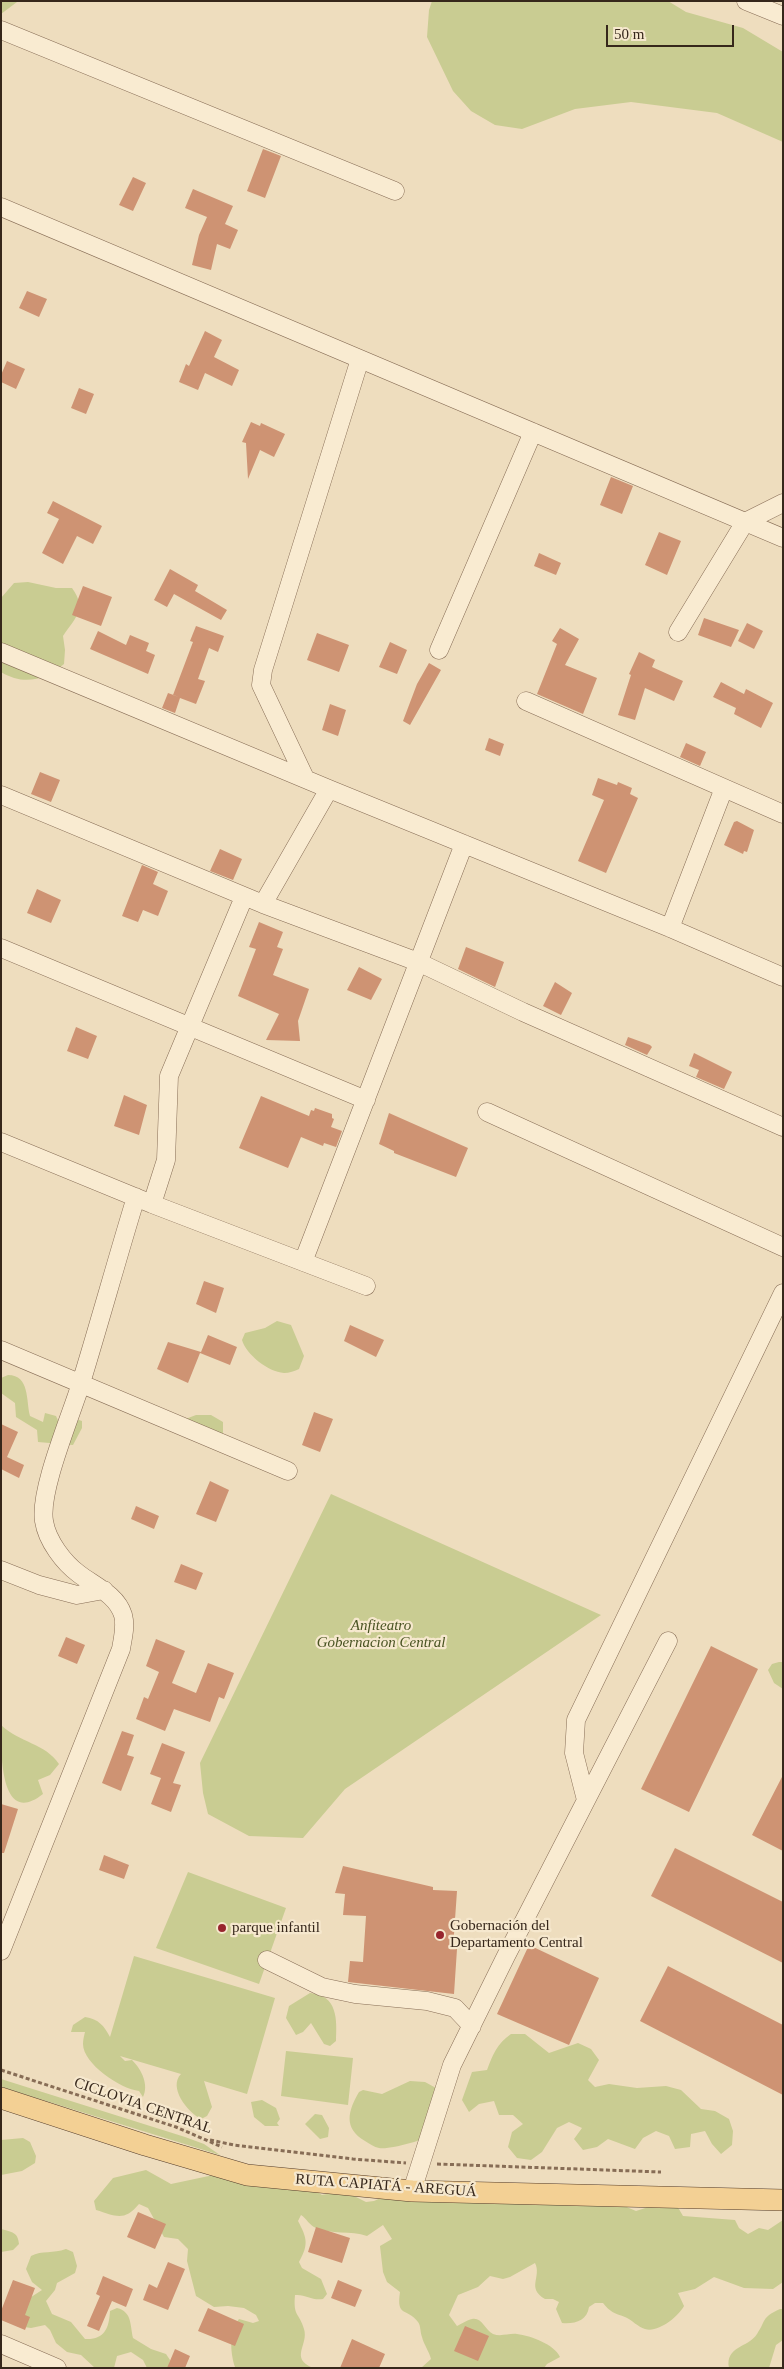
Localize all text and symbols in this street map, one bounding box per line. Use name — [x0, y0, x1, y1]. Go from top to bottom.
scale bar — [609, 15, 736, 47]
text: 50 m — [614, 26, 644, 42]
park label: Anfiteatro Gobernacion Central — [317, 1617, 445, 1652]
place label: Gobernación del Departamento Central — [450, 1917, 583, 1952]
place label: parque infantil — [232, 1919, 320, 1937]
marker: parque infantil — [216, 1922, 228, 1934]
marker: Gobernación del Departamento Central — [434, 1929, 446, 1941]
street label: CICLOVIA CENTRAL — [72, 2074, 214, 2138]
street label: RUTA CAPIATÁ - AREGUÁ — [295, 2171, 477, 2201]

